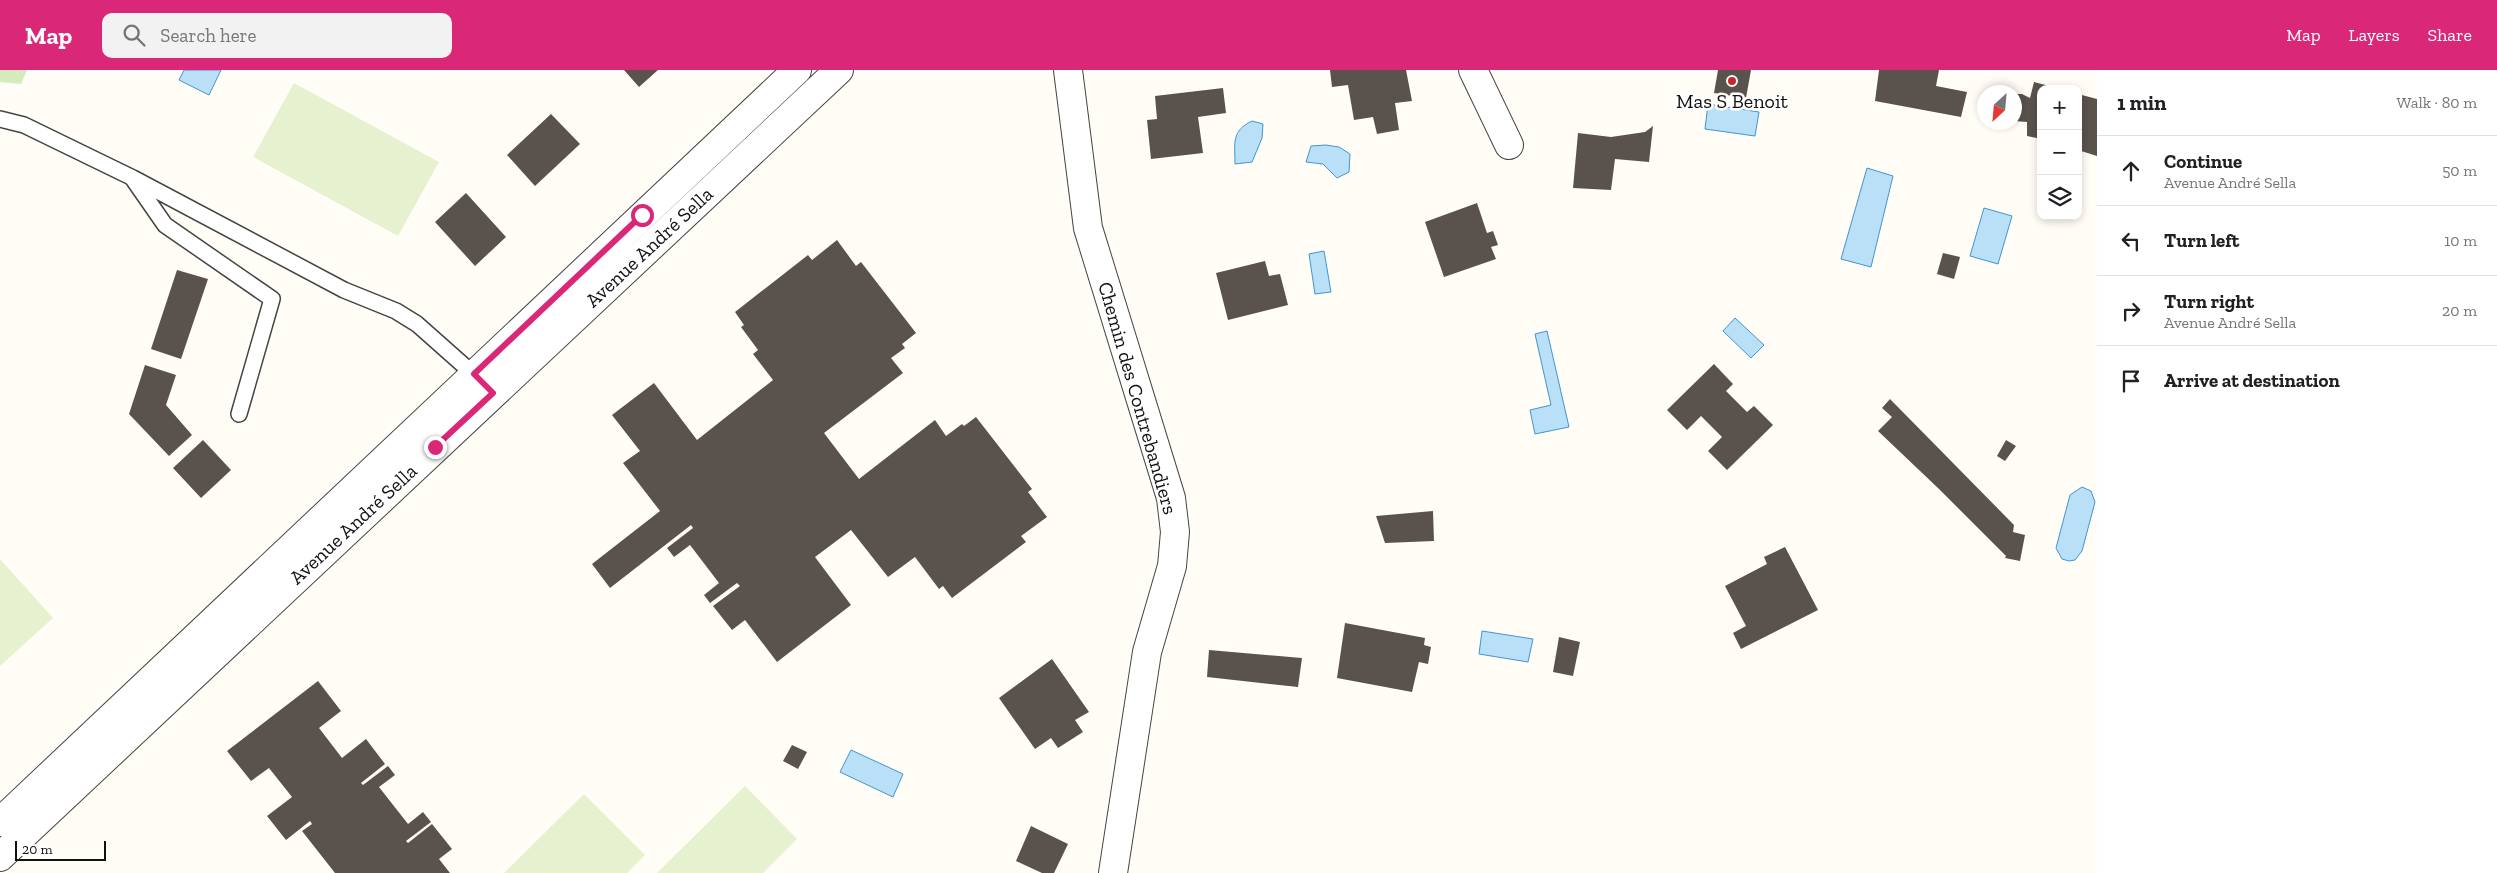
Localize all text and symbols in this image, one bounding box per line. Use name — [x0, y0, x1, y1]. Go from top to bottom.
search box — [102, 13, 452, 58]
text: Map — [25, 21, 72, 50]
icon: search — [120, 21, 148, 49]
text: Search here — [160, 24, 257, 47]
text: Map — [2286, 24, 2321, 46]
text: Layers — [2349, 24, 2400, 46]
text: Share — [2428, 24, 2472, 46]
marker: Mas S Benoit — [1726, 75, 1738, 87]
north arrow — [1977, 85, 2022, 130]
map controls — [2037, 85, 2082, 220]
button: + — [2037, 85, 2082, 130]
place label: Mas S Benoit — [1676, 89, 1788, 113]
text: 1 min — [2117, 90, 2167, 115]
text: Walk · 80 m — [2396, 93, 2477, 112]
button: − — [2037, 130, 2082, 175]
text: Continue — [2164, 150, 2242, 173]
icon: ahead — [2117, 157, 2145, 185]
text: 50 m — [2442, 161, 2477, 180]
text: Avenue André Sella — [2164, 173, 2296, 192]
button: layers — [2037, 175, 2082, 220]
street label: Avenue André Sella — [580, 182, 718, 312]
route start — [631, 204, 654, 227]
icon: left — [2117, 227, 2145, 255]
text: Turn left — [2164, 229, 2239, 252]
text: 10 m — [2444, 231, 2477, 250]
street label: Chemin des Contrebandiers — [1093, 279, 1183, 517]
text: Turn right — [2164, 290, 2254, 313]
icon: right — [2117, 297, 2145, 325]
text: 20 m — [2442, 301, 2477, 320]
text: Avenue André Sella — [2164, 313, 2296, 332]
icon: arrive — [2117, 367, 2145, 395]
text: Arrive at destination — [2164, 369, 2340, 392]
route end — [424, 436, 447, 459]
street label: Avenue André Sella — [284, 459, 422, 589]
scale bar — [15, 838, 106, 861]
text: 20 m — [22, 841, 53, 858]

